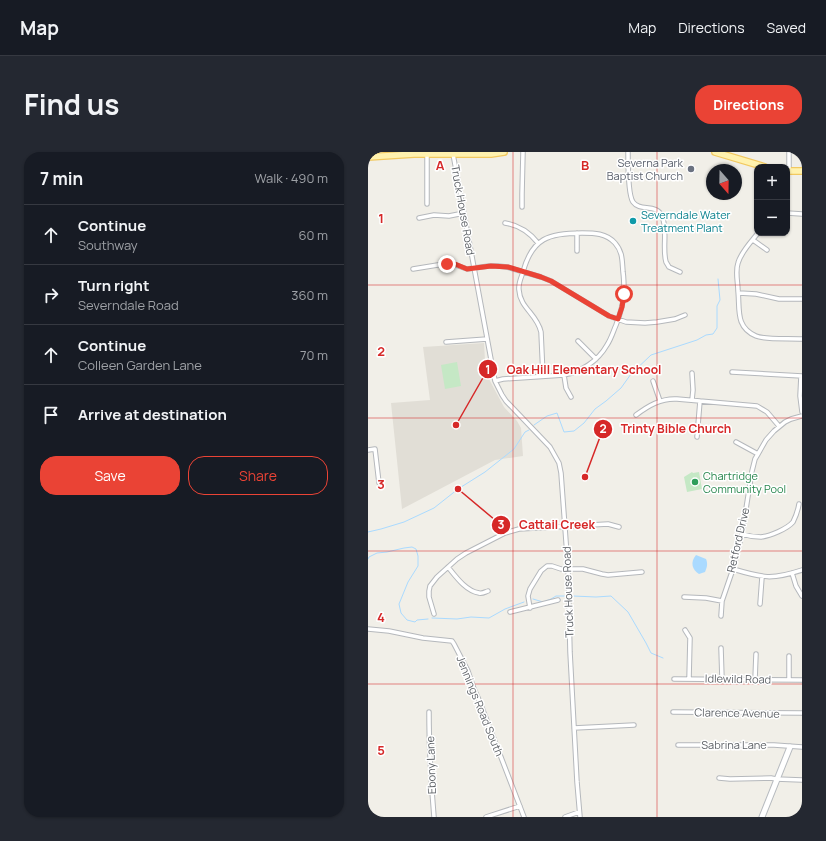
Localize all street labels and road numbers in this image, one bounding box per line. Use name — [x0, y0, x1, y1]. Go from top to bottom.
street label: Truck House Road — [448, 164, 479, 256]
street label: Retford Drive — [723, 505, 752, 574]
street label: Truck House Road — [558, 546, 577, 638]
street label: Jennings Road South — [453, 653, 507, 758]
street label: Idlewild Road — [705, 670, 771, 687]
street label: Clarence Avenue — [694, 704, 780, 721]
street label: Ebony Lane — [422, 735, 439, 794]
street label: Sabrina Lane — [701, 737, 767, 752]

